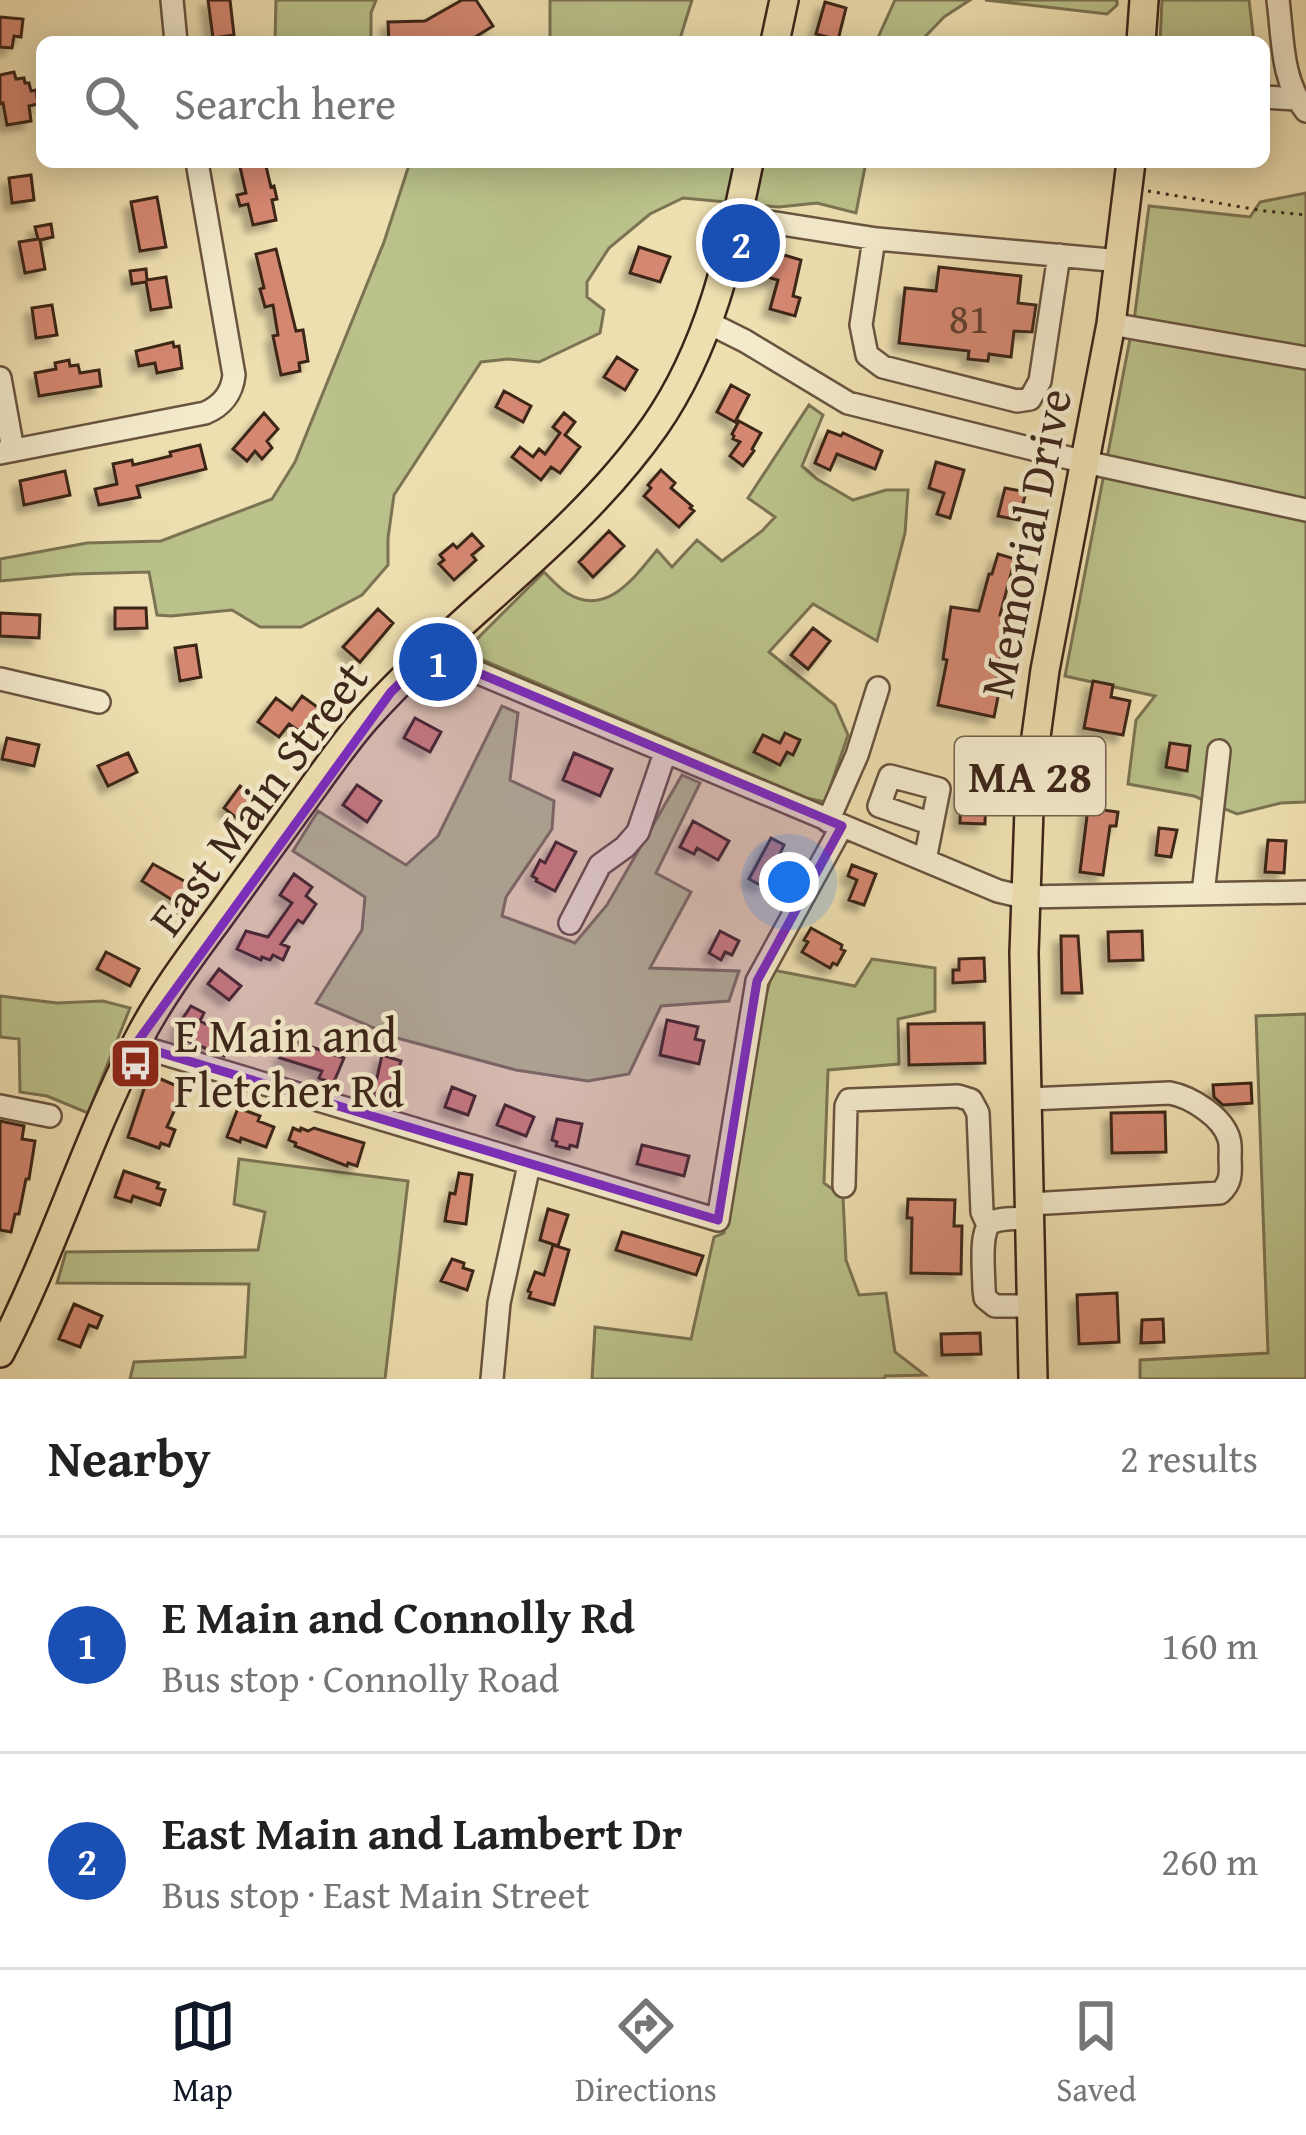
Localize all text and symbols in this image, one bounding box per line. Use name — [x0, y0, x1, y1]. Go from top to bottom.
search box — [36, 36, 1270, 168]
icon: search — [78, 69, 144, 135]
text: Search here — [174, 70, 396, 135]
pin: 2 — [702, 198, 780, 288]
house number: 81 — [949, 287, 989, 348]
street label: Memorial Drive — [960, 382, 1089, 703]
pin: 1 — [399, 617, 477, 707]
street label: East Main Street — [131, 645, 385, 950]
road number: MA 28 — [955, 737, 1105, 815]
your location — [759, 852, 819, 912]
place label: E Main and Fletcher Rd — [174, 999, 404, 1125]
bus stop icon: E Main and Fletcher Rd — [107, 1035, 163, 1091]
text: Nearby — [48, 1420, 211, 1495]
text: 2 results — [1120, 1429, 1258, 1486]
text: E Main and Connolly Rd — [162, 1584, 635, 1649]
text: 1 — [77, 1616, 97, 1673]
text: 160 m — [1161, 1616, 1258, 1673]
text: Bus stop · Connolly Road — [162, 1649, 559, 1706]
text: East Main and Lambert Dr — [162, 1800, 682, 1865]
text: 2 — [77, 1832, 97, 1889]
text: 260 m — [1161, 1832, 1258, 1889]
text: Bus stop · East Main Street — [162, 1865, 590, 1922]
tab: Map — [170, 1993, 236, 2113]
tab: Directions — [575, 1993, 717, 2113]
tab: Saved — [1056, 1993, 1136, 2113]

